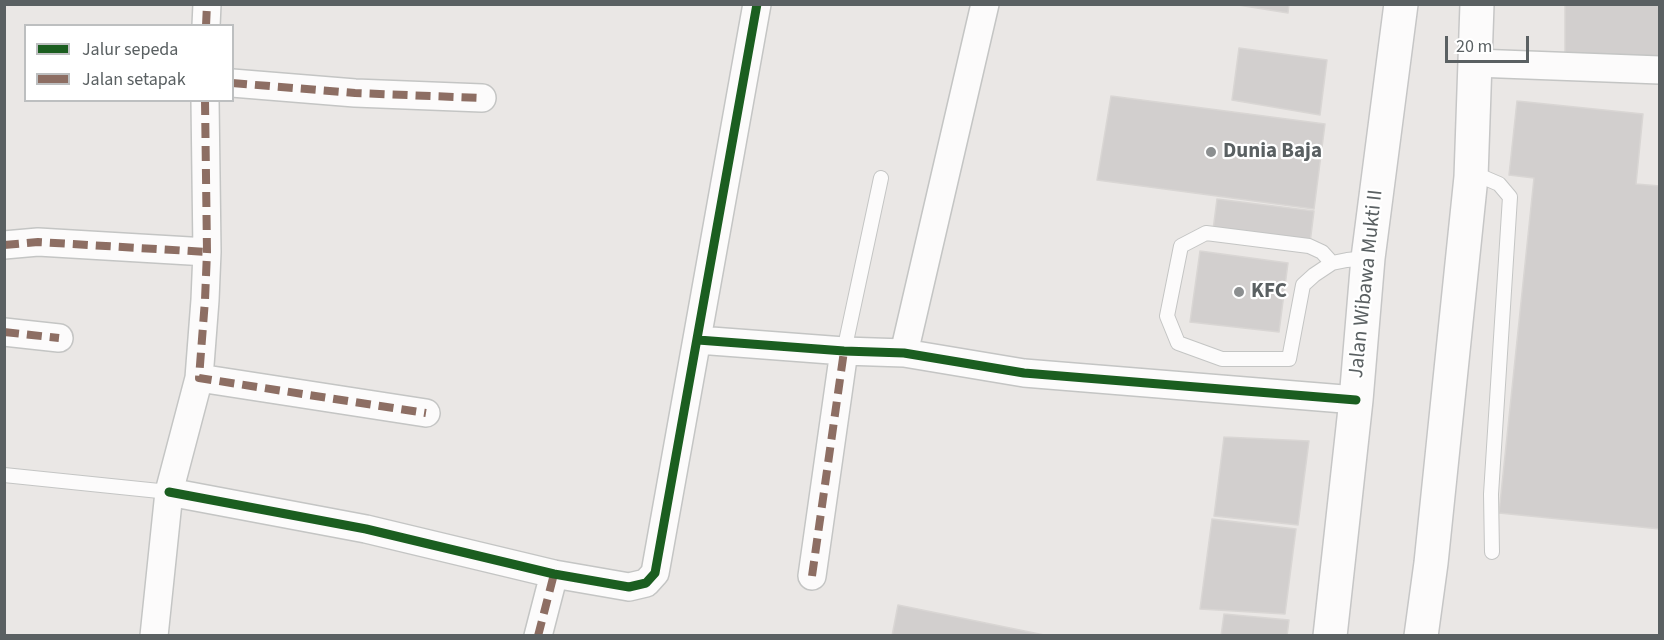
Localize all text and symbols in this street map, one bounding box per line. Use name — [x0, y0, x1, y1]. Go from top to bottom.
legend — [24, 24, 234, 102]
scale bar — [1448, 24, 1532, 62]
text: 20 m — [1456, 34, 1492, 59]
text: Jalur sepeda — [82, 37, 178, 62]
text: Jalan setapak — [82, 67, 186, 92]
place label: Dunia Baja — [1223, 139, 1322, 165]
marker: Dunia Baja — [1204, 145, 1218, 159]
street label: Jalan Wibawa Mukti II — [1345, 188, 1389, 380]
place label: KFC — [1251, 279, 1287, 305]
marker: KFC — [1232, 285, 1246, 299]

